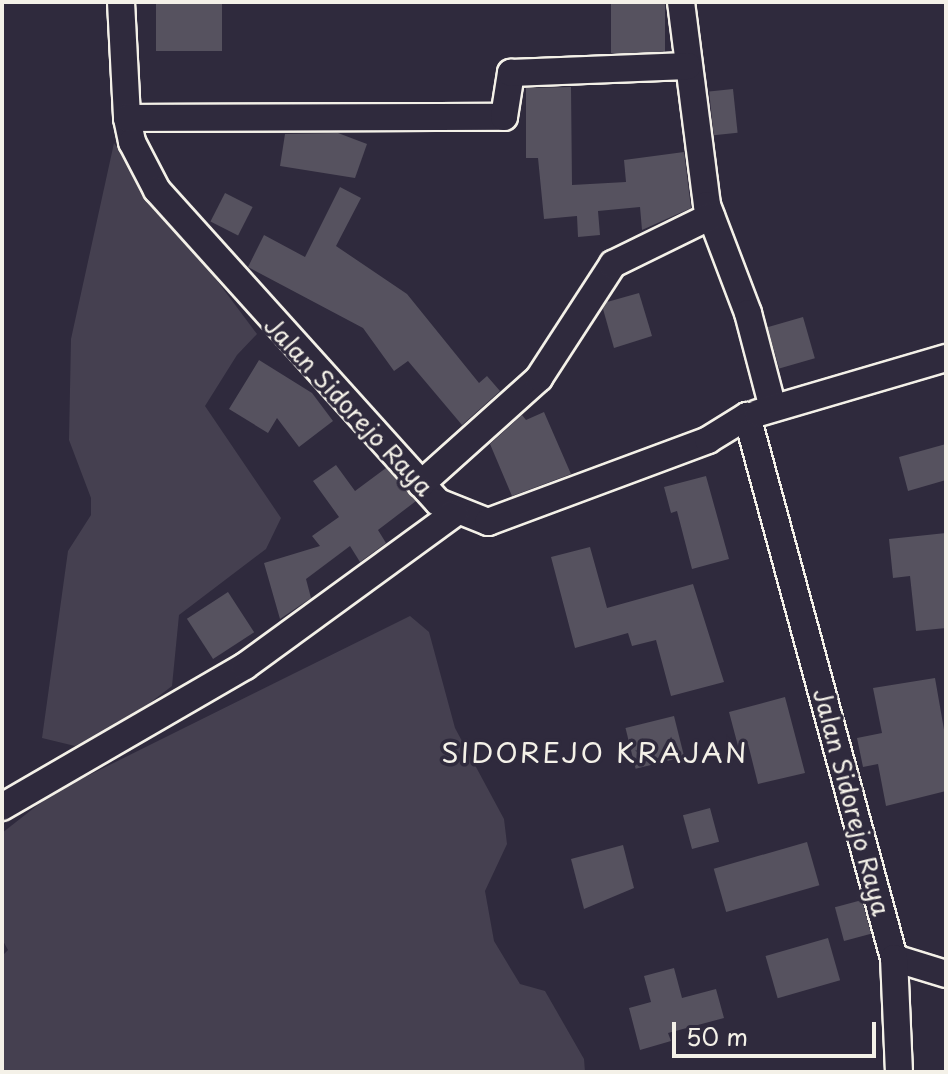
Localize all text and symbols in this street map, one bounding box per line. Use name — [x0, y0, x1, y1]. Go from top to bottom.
street label: Jalan Sidorejo Raya — [259, 311, 439, 501]
street label: Jalan Sidorejo Raya — [808, 686, 896, 918]
district label: SIDOREJO KRAJAN — [444, 735, 746, 769]
scale bar — [676, 1006, 880, 1056]
text: 50 m — [686, 1018, 748, 1054]

